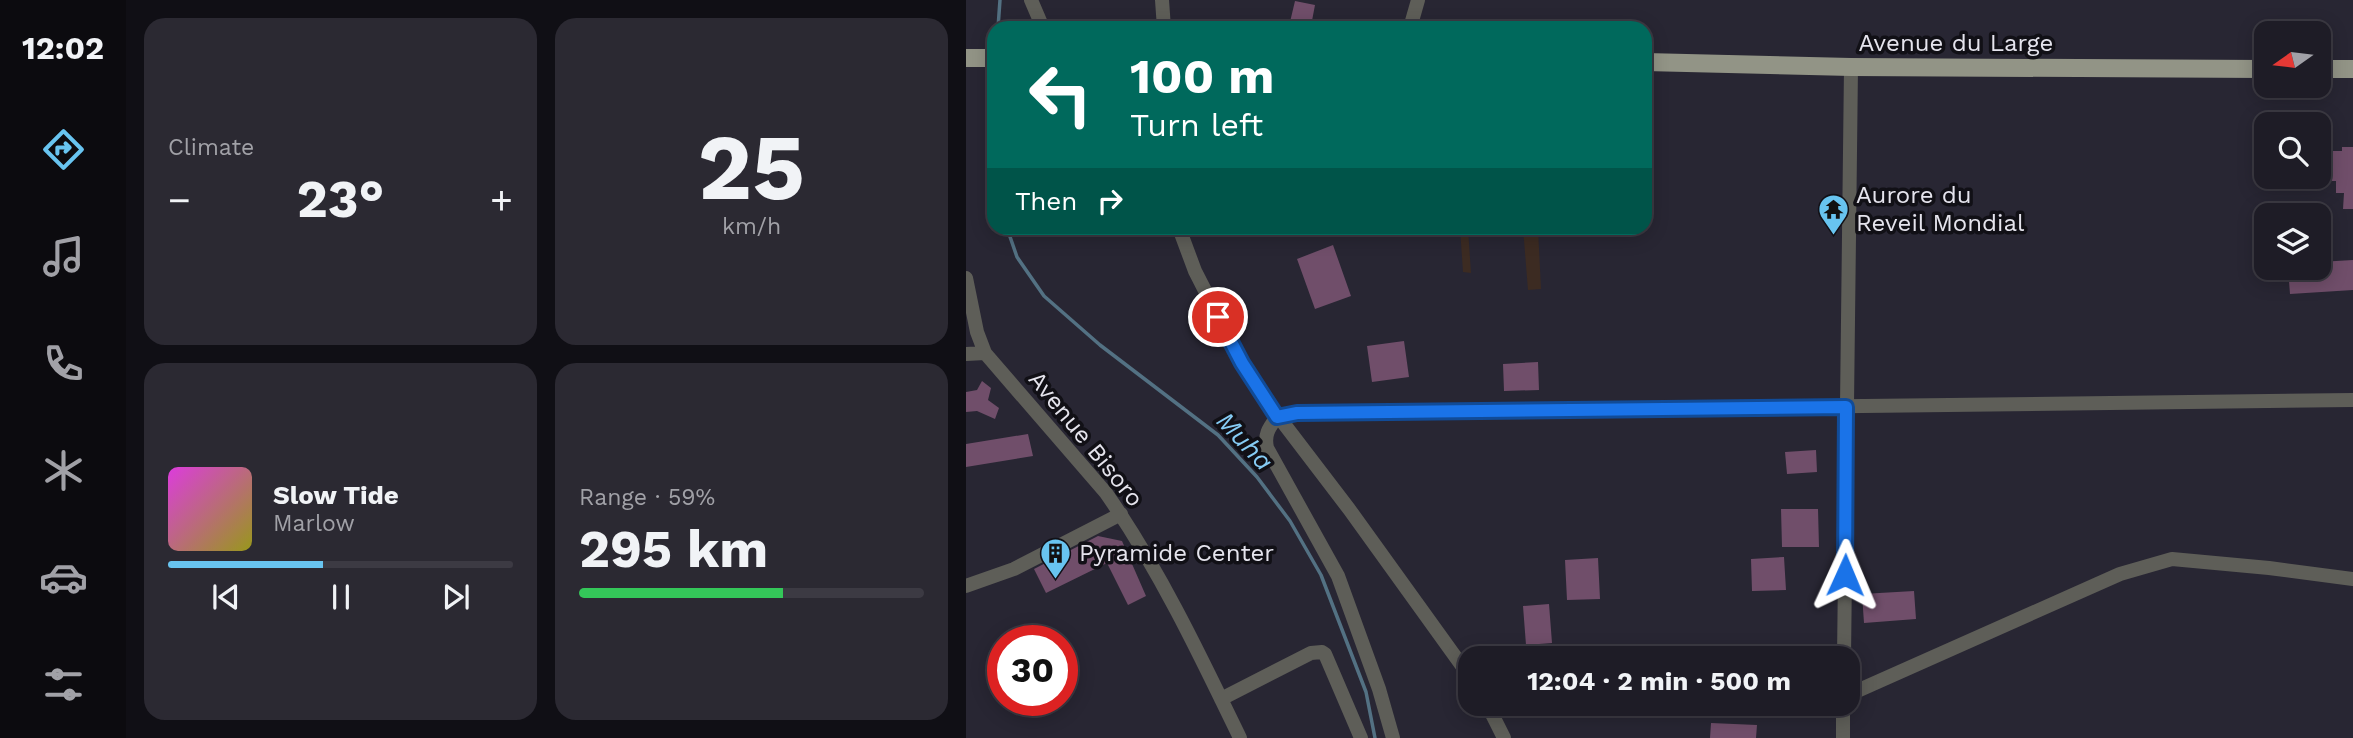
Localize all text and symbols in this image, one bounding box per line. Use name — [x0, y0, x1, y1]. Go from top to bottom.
north arrow — [2254, 21, 2331, 98]
map controls — [2254, 21, 2331, 280]
text: 12:02 — [22, 29, 104, 67]
street label: Avenue du Large — [1859, 29, 2053, 57]
text: 100 m — [1130, 47, 1274, 105]
icon: left — [1015, 49, 1106, 140]
text: Turn left — [1130, 106, 1263, 144]
button: search — [2254, 112, 2331, 189]
text: 25 — [698, 114, 805, 221]
icon: directions — [39, 125, 88, 174]
text: Climate — [168, 134, 254, 161]
text: 23° — [297, 169, 384, 230]
text: − — [168, 178, 191, 222]
text: + — [490, 178, 513, 222]
place label: Aurore du Reveil Mondial — [1856, 181, 2025, 237]
icon: right — [1091, 182, 1129, 220]
text: Then — [1015, 186, 1077, 216]
temple icon: Aurore du Reveil Mondial — [1816, 192, 1850, 236]
button: layers — [2254, 203, 2331, 280]
text: km/h — [722, 213, 781, 240]
icon: music — [39, 232, 88, 281]
pin — [1188, 287, 1248, 347]
icon: arrive — [1199, 298, 1237, 336]
icon: phone — [39, 339, 88, 388]
street label: Avenue Bisoro — [1023, 366, 1149, 512]
water label: Muha — [1211, 406, 1279, 476]
icon: climate — [39, 446, 88, 495]
text: Slow Tide — [273, 480, 399, 510]
text: Range · 59% — [579, 484, 715, 511]
text: Marlow — [273, 510, 355, 537]
text: 295 km — [579, 519, 768, 580]
building icon: Pyramide Center — [1039, 536, 1073, 580]
position arrow — [1808, 538, 1882, 612]
place label: Pyramide Center — [1079, 539, 1274, 567]
icon: car — [39, 553, 88, 602]
icon: previous — [207, 578, 245, 616]
icon: pause — [322, 578, 360, 616]
icon: next — [437, 578, 475, 616]
speed limit sign: 30 — [987, 625, 1078, 716]
icon: filters — [39, 660, 88, 709]
text: 12:04 · 2 min · 500 m — [1527, 666, 1791, 696]

